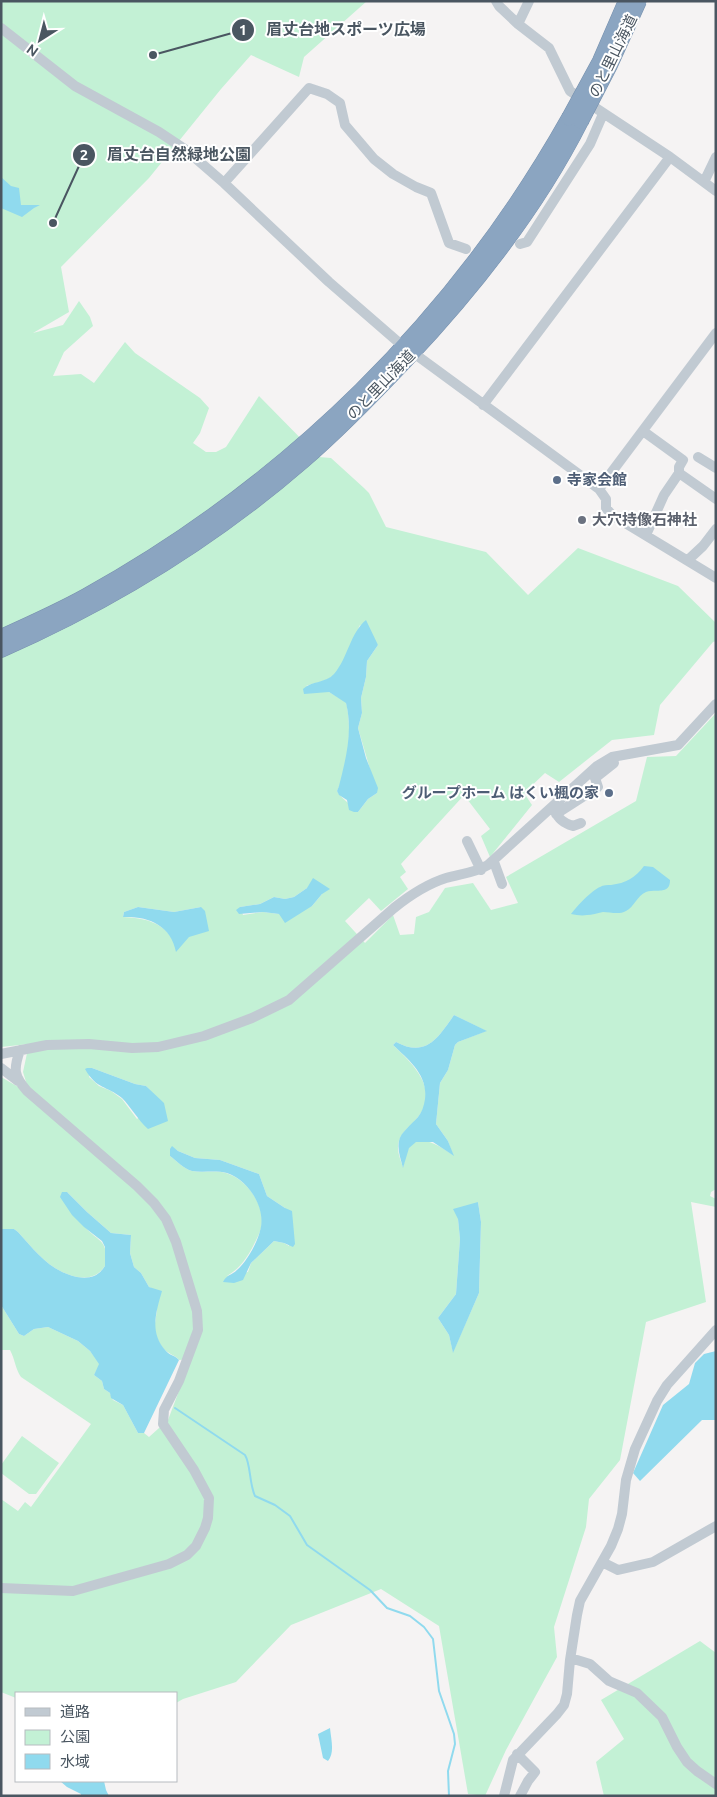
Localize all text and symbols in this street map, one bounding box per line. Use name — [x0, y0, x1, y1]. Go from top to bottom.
street label: のと里山海道 — [585, 12, 640, 100]
callout: 眉丈台地スポーツ広場 — [231, 14, 436, 45]
north arrow — [15, 15, 65, 65]
text: 眉丈台地スポーツ広場 — [266, 20, 426, 38]
text: 1 — [239, 21, 247, 38]
text: N — [23, 41, 41, 60]
callout: 眉丈台自然緑地公園 — [72, 139, 261, 170]
text: 眉丈台自然緑地公園 — [107, 145, 251, 163]
text: 2 — [80, 146, 88, 163]
street label: のと里山海道 — [343, 346, 418, 423]
place label: 寺家会館 — [567, 471, 627, 488]
marker: 寺家会館 — [551, 474, 563, 486]
place label: 大穴持像石神社 — [592, 511, 697, 528]
marker: 大穴持像石神社 — [576, 514, 588, 526]
place label: グループホーム はくい楓の家 — [402, 784, 599, 801]
marker: グループホーム はくい楓の家 — [603, 787, 615, 799]
legend — [15, 1692, 178, 1782]
text: 道路 — [60, 1703, 90, 1720]
text: 公園 — [60, 1728, 90, 1745]
text: 水域 — [60, 1753, 90, 1770]

